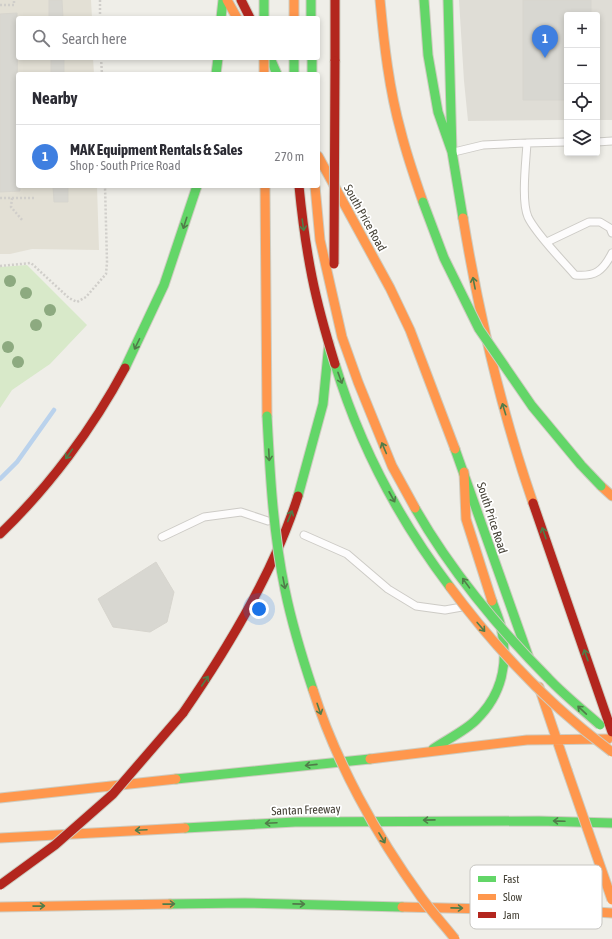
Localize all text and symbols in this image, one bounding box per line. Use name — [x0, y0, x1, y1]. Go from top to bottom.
map controls — [564, 12, 600, 156]
button: + — [564, 12, 600, 48]
search box — [16, 16, 320, 60]
pin: 1 — [532, 25, 558, 58]
icon: search — [30, 27, 52, 49]
text: Search here — [62, 30, 127, 47]
button: − — [564, 48, 600, 84]
button: locate — [564, 84, 600, 120]
text: Nearby — [32, 88, 78, 108]
button: layers — [564, 120, 600, 156]
text: MAK Equipment Rentals & Sales — [70, 141, 243, 158]
text: 1 — [42, 149, 48, 164]
text: 270 m — [275, 149, 304, 164]
text: Shop · South Price Road — [70, 158, 181, 173]
street label: South Price Road — [341, 182, 389, 254]
one-way arrow — [181, 217, 188, 230]
one-way arrow — [299, 218, 307, 231]
one-way arrow — [469, 276, 477, 289]
one-way arrow — [133, 338, 140, 350]
one-way arrow — [337, 371, 344, 384]
one-way arrow — [500, 403, 507, 416]
one-way arrow — [380, 443, 388, 455]
one-way arrow — [65, 448, 73, 459]
one-way arrow — [265, 448, 273, 461]
street label: South Price Road — [474, 481, 510, 555]
one-way arrow — [388, 491, 396, 503]
one-way arrow — [287, 511, 295, 523]
one-way arrow — [539, 527, 547, 539]
one-way arrow — [281, 577, 289, 590]
one-way arrow — [462, 578, 470, 589]
your location — [249, 599, 269, 619]
one-way arrow — [477, 621, 486, 632]
one-way arrow — [582, 650, 590, 662]
one-way arrow — [201, 676, 209, 687]
one-way arrow — [316, 702, 324, 714]
one-way arrow — [577, 705, 587, 715]
one-way arrow — [305, 761, 318, 768]
street label: Santan Freeway — [271, 802, 341, 818]
one-way arrow — [423, 817, 436, 824]
one-way arrow — [553, 817, 566, 825]
one-way arrow — [265, 819, 278, 827]
one-way arrow — [135, 826, 148, 834]
one-way arrow — [378, 832, 386, 844]
legend — [470, 865, 602, 929]
text: Fast — [503, 873, 519, 885]
text: Slow — [503, 891, 522, 903]
one-way arrow — [162, 900, 175, 908]
one-way arrow — [292, 901, 305, 908]
one-way arrow — [32, 902, 45, 910]
one-way arrow — [450, 904, 463, 912]
text: Jam — [503, 909, 520, 921]

